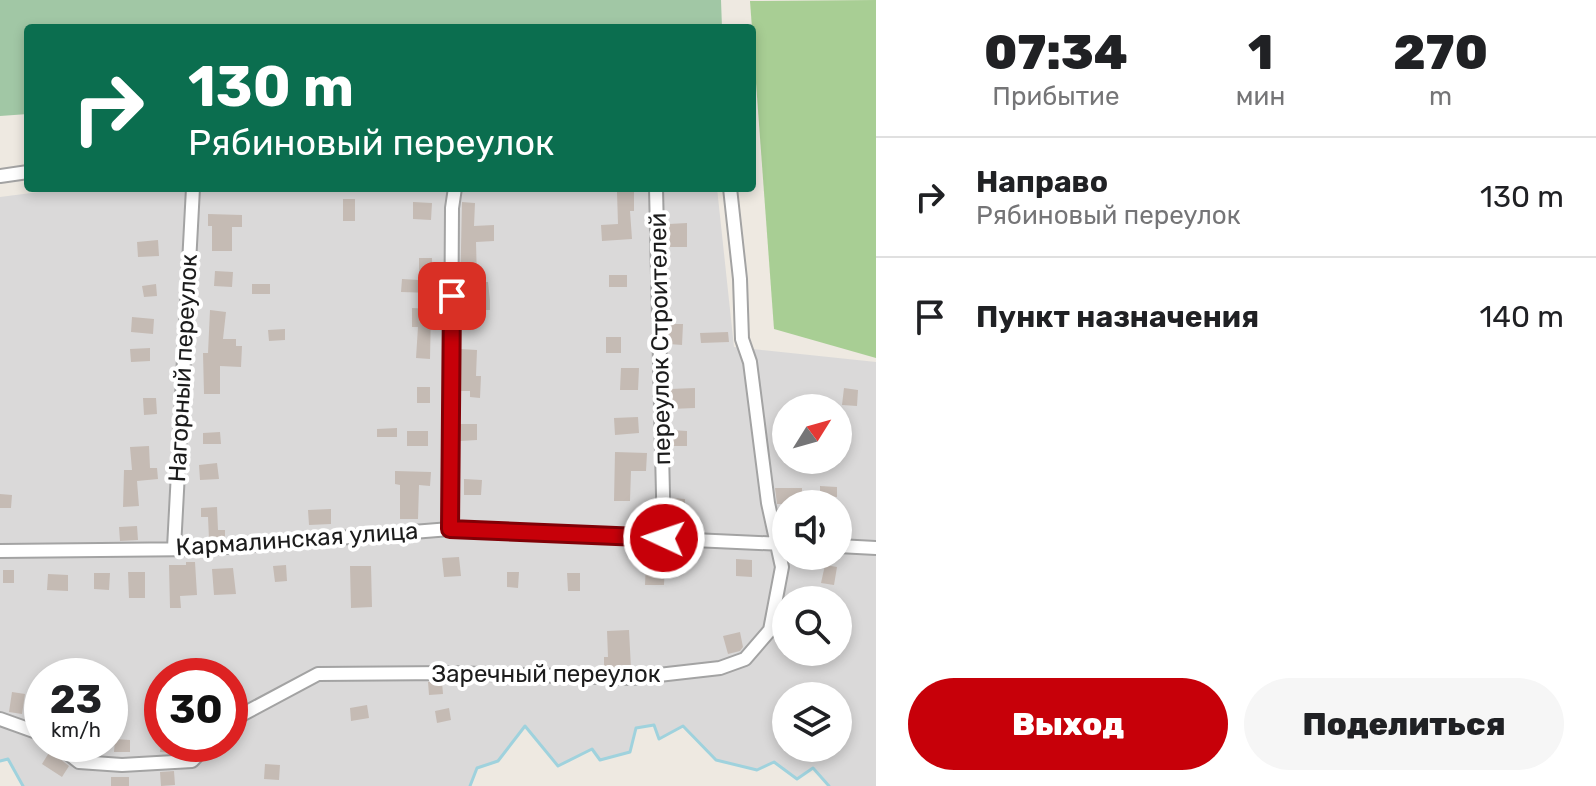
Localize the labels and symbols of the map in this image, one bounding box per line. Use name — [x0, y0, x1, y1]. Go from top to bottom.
street label: переулок Строителей — [644, 213, 676, 465]
street label: Нагорный переулок — [163, 253, 203, 483]
pin — [418, 262, 486, 330]
north arrow — [772, 394, 852, 474]
position arrow — [622, 496, 706, 580]
street label: Кармалинская улица — [175, 517, 419, 561]
speed limit sign: 30 — [144, 658, 248, 762]
street label: Заречный переулок — [431, 660, 661, 688]

